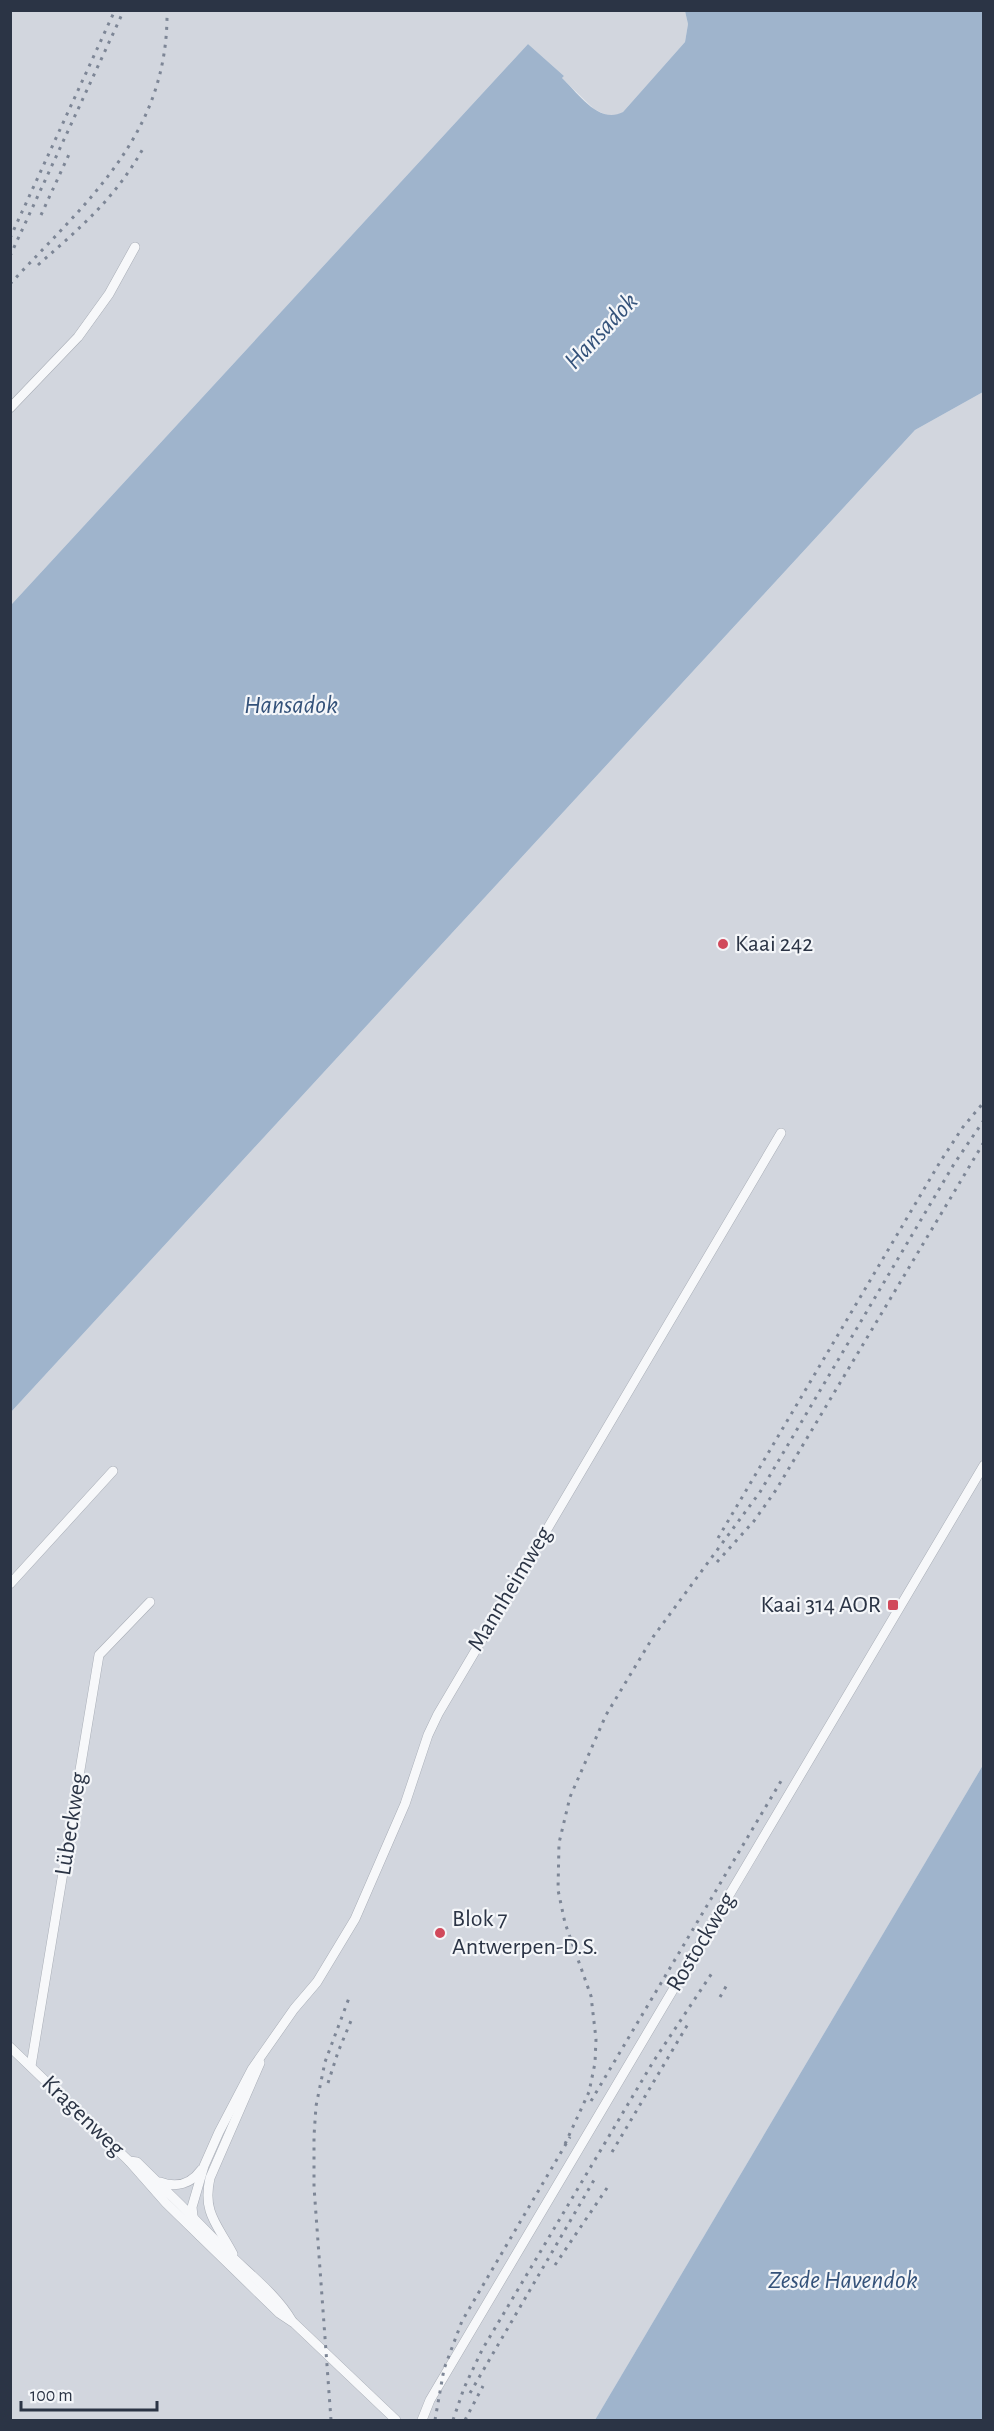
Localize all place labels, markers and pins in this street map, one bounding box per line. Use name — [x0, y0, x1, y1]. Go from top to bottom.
place label: Kaai 242 — [735, 932, 813, 956]
marker: Kaai 242 — [716, 937, 730, 951]
place label: Kaai 314 AOR — [760, 1593, 881, 1617]
marker: Kaai 314 AOR — [886, 1598, 900, 1612]
place label: Blok 7 Antwerpen-D.S. — [452, 1907, 598, 1959]
marker: Blok 7 Antwerpen-D.S. — [433, 1926, 447, 1940]

